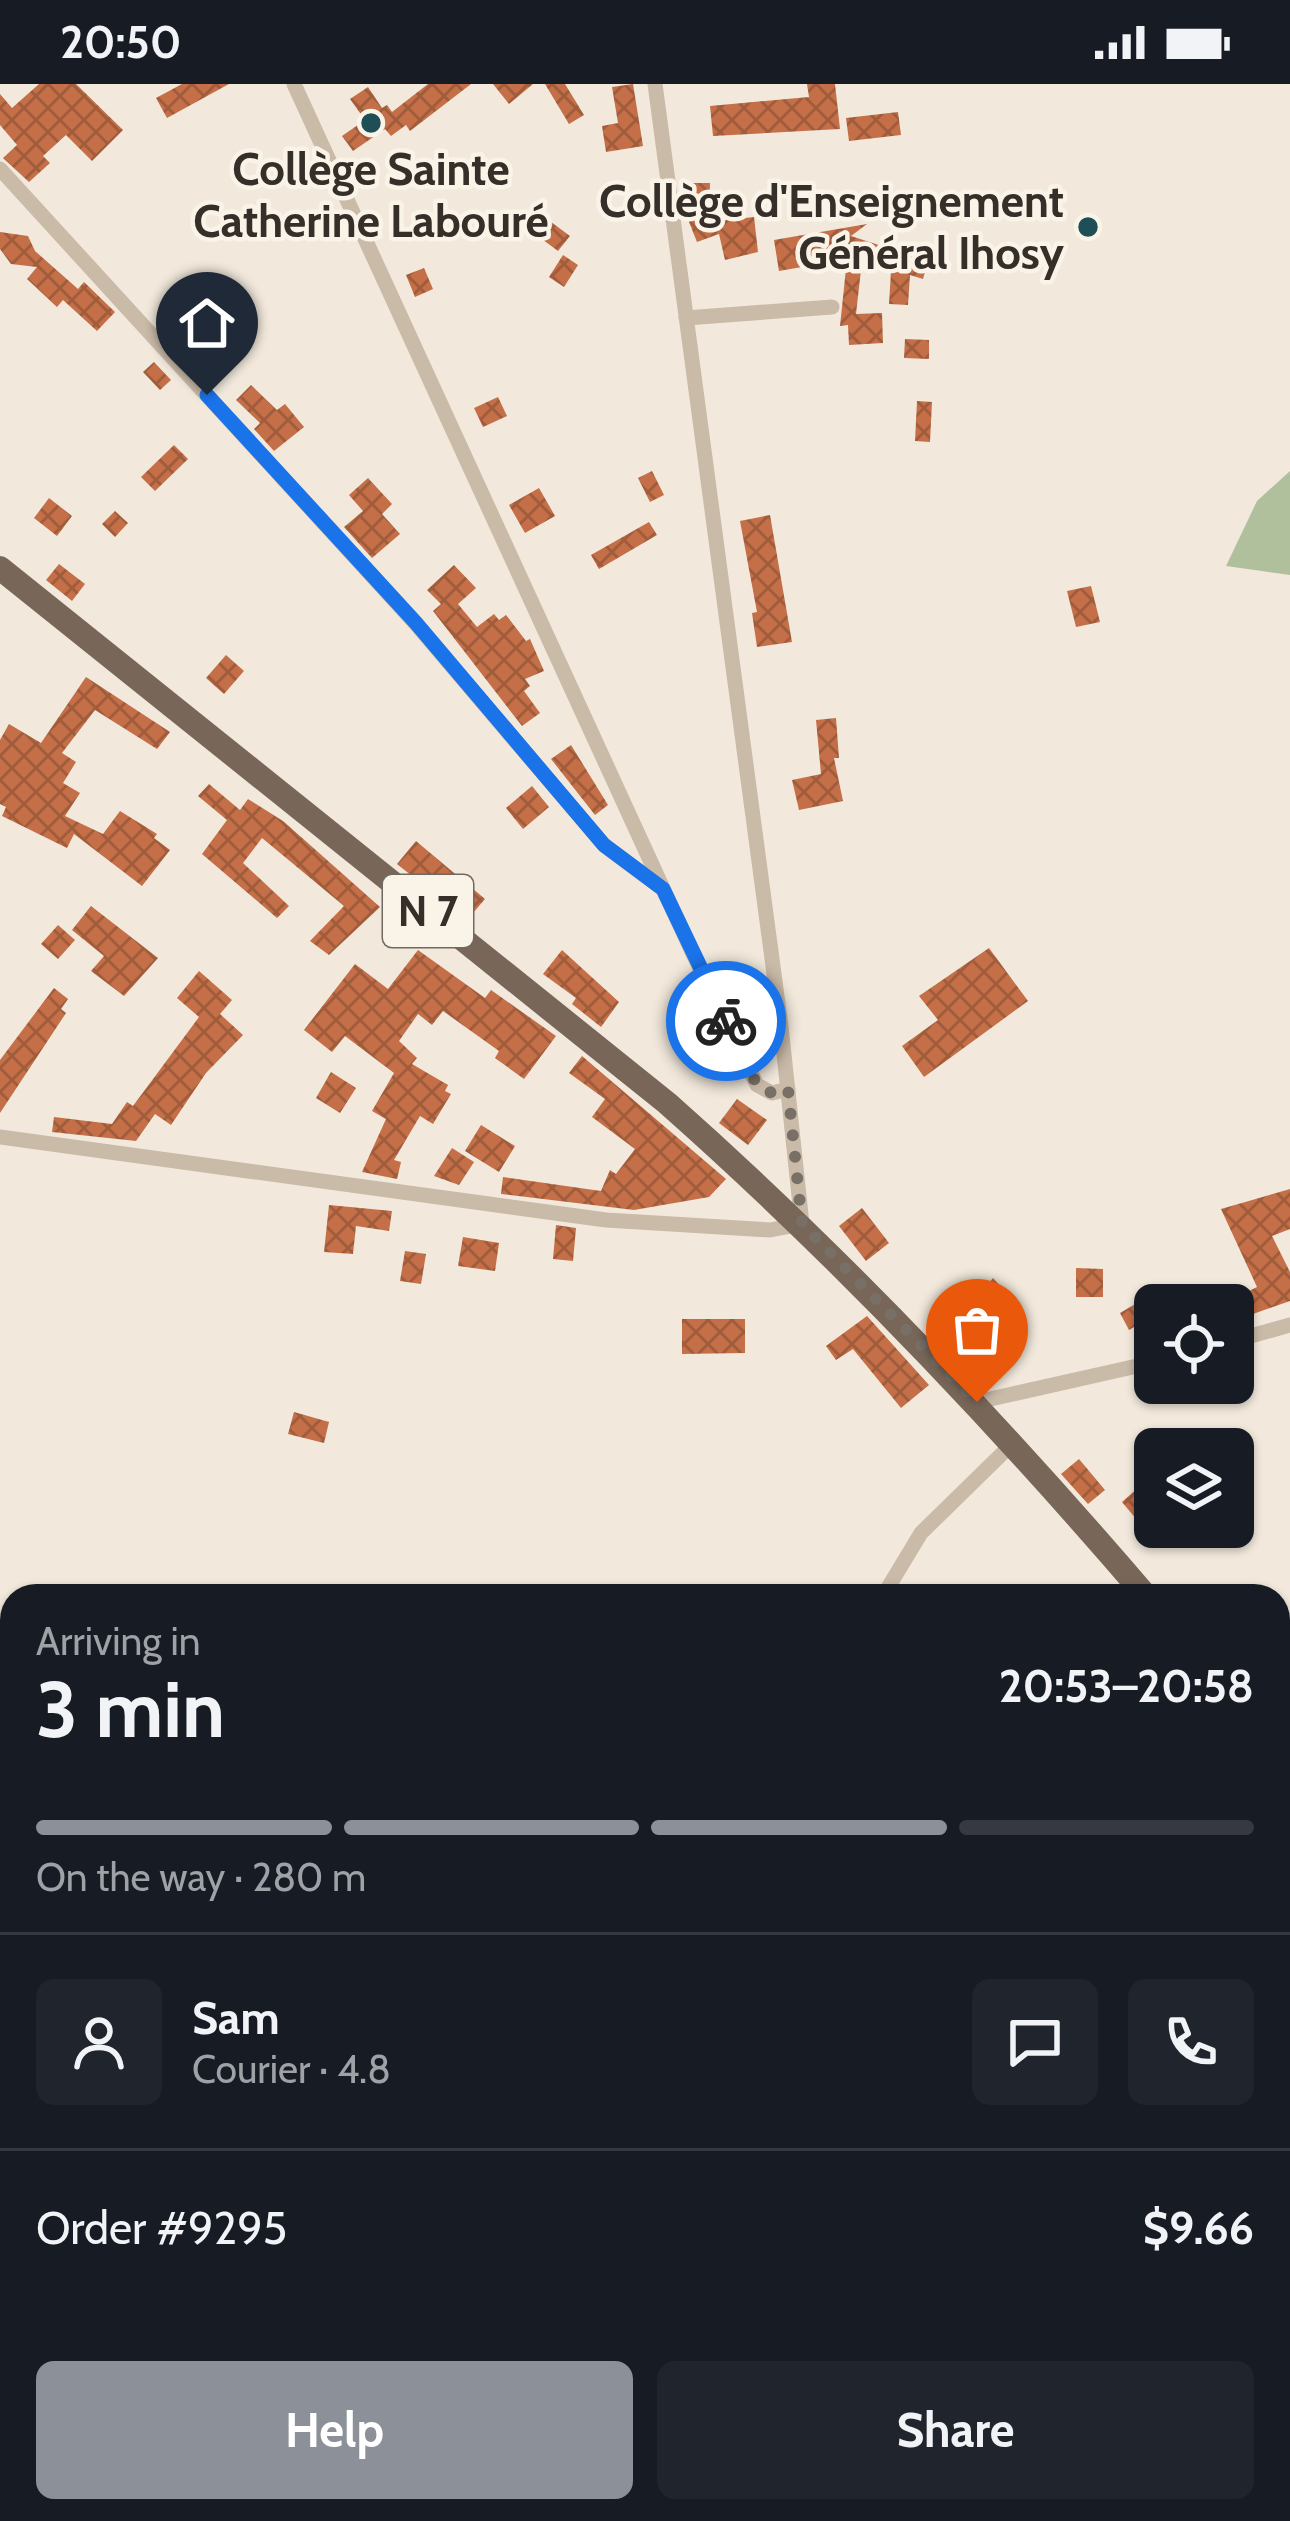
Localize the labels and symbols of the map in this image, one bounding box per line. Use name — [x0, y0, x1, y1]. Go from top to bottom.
marker: Collège Sainte Catherine Labouré — [358, 110, 384, 136]
place label: Collège Sainte Catherine Labouré — [193, 142, 549, 248]
place label: Collège d'Enseignement Général Ihosy — [599, 174, 1065, 280]
marker: Collège d'Enseignement Général Ihosy — [1075, 214, 1101, 240]
pin — [156, 272, 258, 395]
road number: N 7 — [383, 875, 473, 947]
courier — [666, 961, 786, 1081]
pin — [926, 1279, 1028, 1402]

